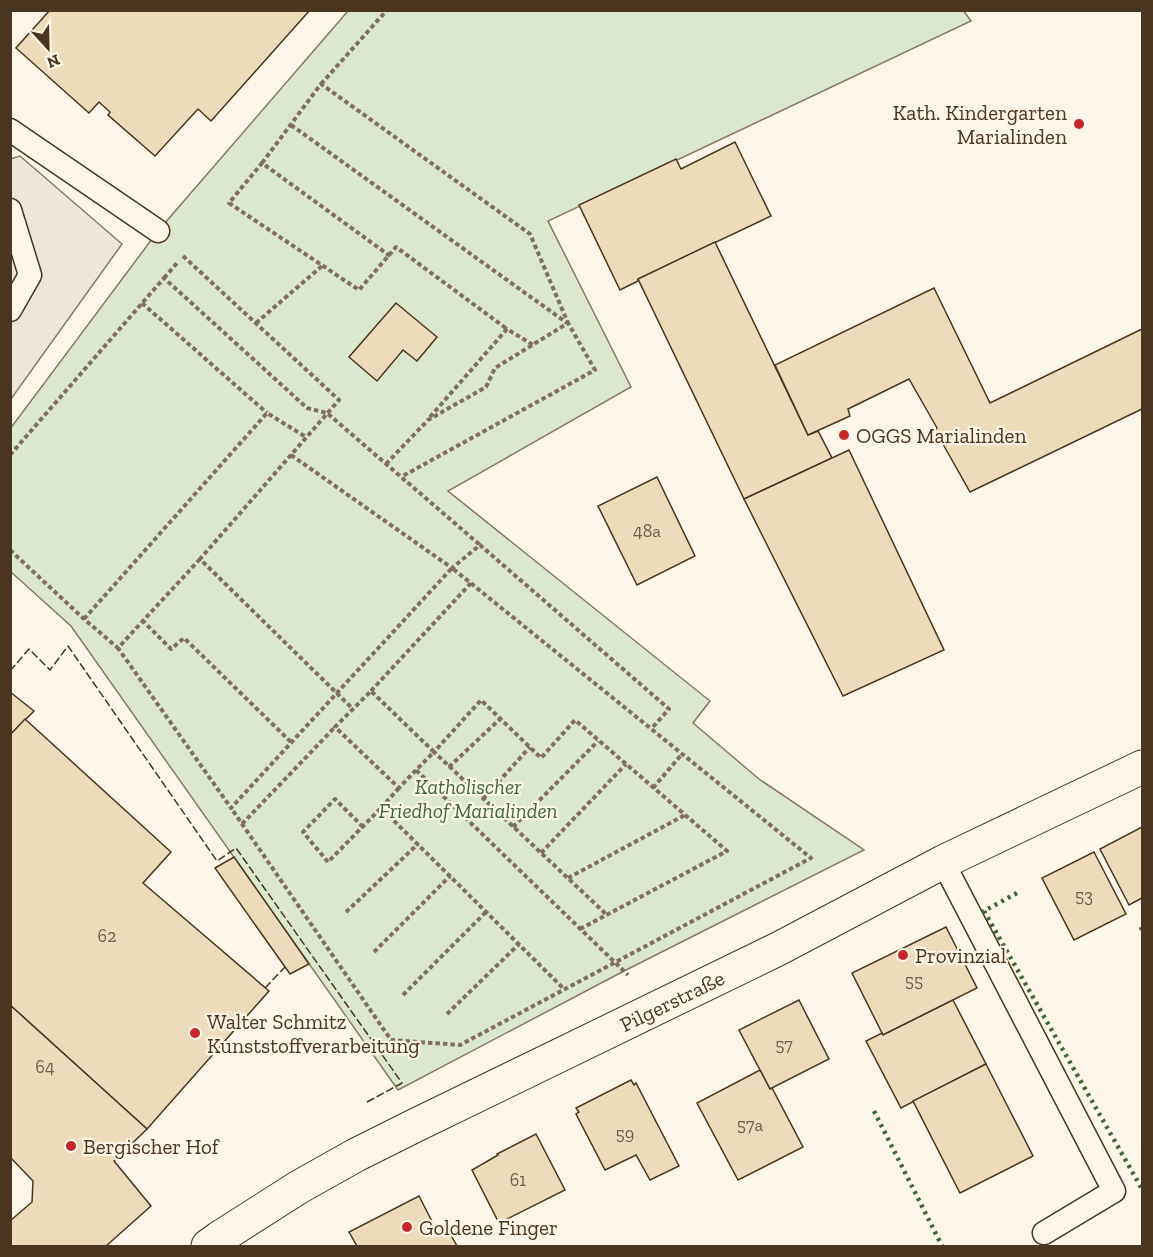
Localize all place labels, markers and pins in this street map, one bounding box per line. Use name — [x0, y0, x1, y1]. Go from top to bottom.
place label: Kath. Kindergarten Marialinden — [893, 100, 1067, 149]
marker: Kath. Kindergarten Marialinden — [1072, 117, 1086, 131]
place label: OGGS Marialinden — [856, 423, 1027, 448]
marker: OGGS Marialinden — [837, 428, 851, 442]
place label: Provinzial — [915, 943, 1007, 968]
marker: Provinzial — [896, 948, 910, 962]
place label: Walter Schmitz Kunststoffverarbeitung — [207, 1009, 420, 1058]
marker: Walter Schmitz Kunststoffverarbeitung — [188, 1026, 202, 1040]
place label: Bergischer Hof — [83, 1134, 220, 1159]
marker: Bergischer Hof — [64, 1139, 78, 1153]
place label: Goldene Finger — [419, 1215, 558, 1240]
marker: Goldene Finger — [400, 1220, 414, 1234]

